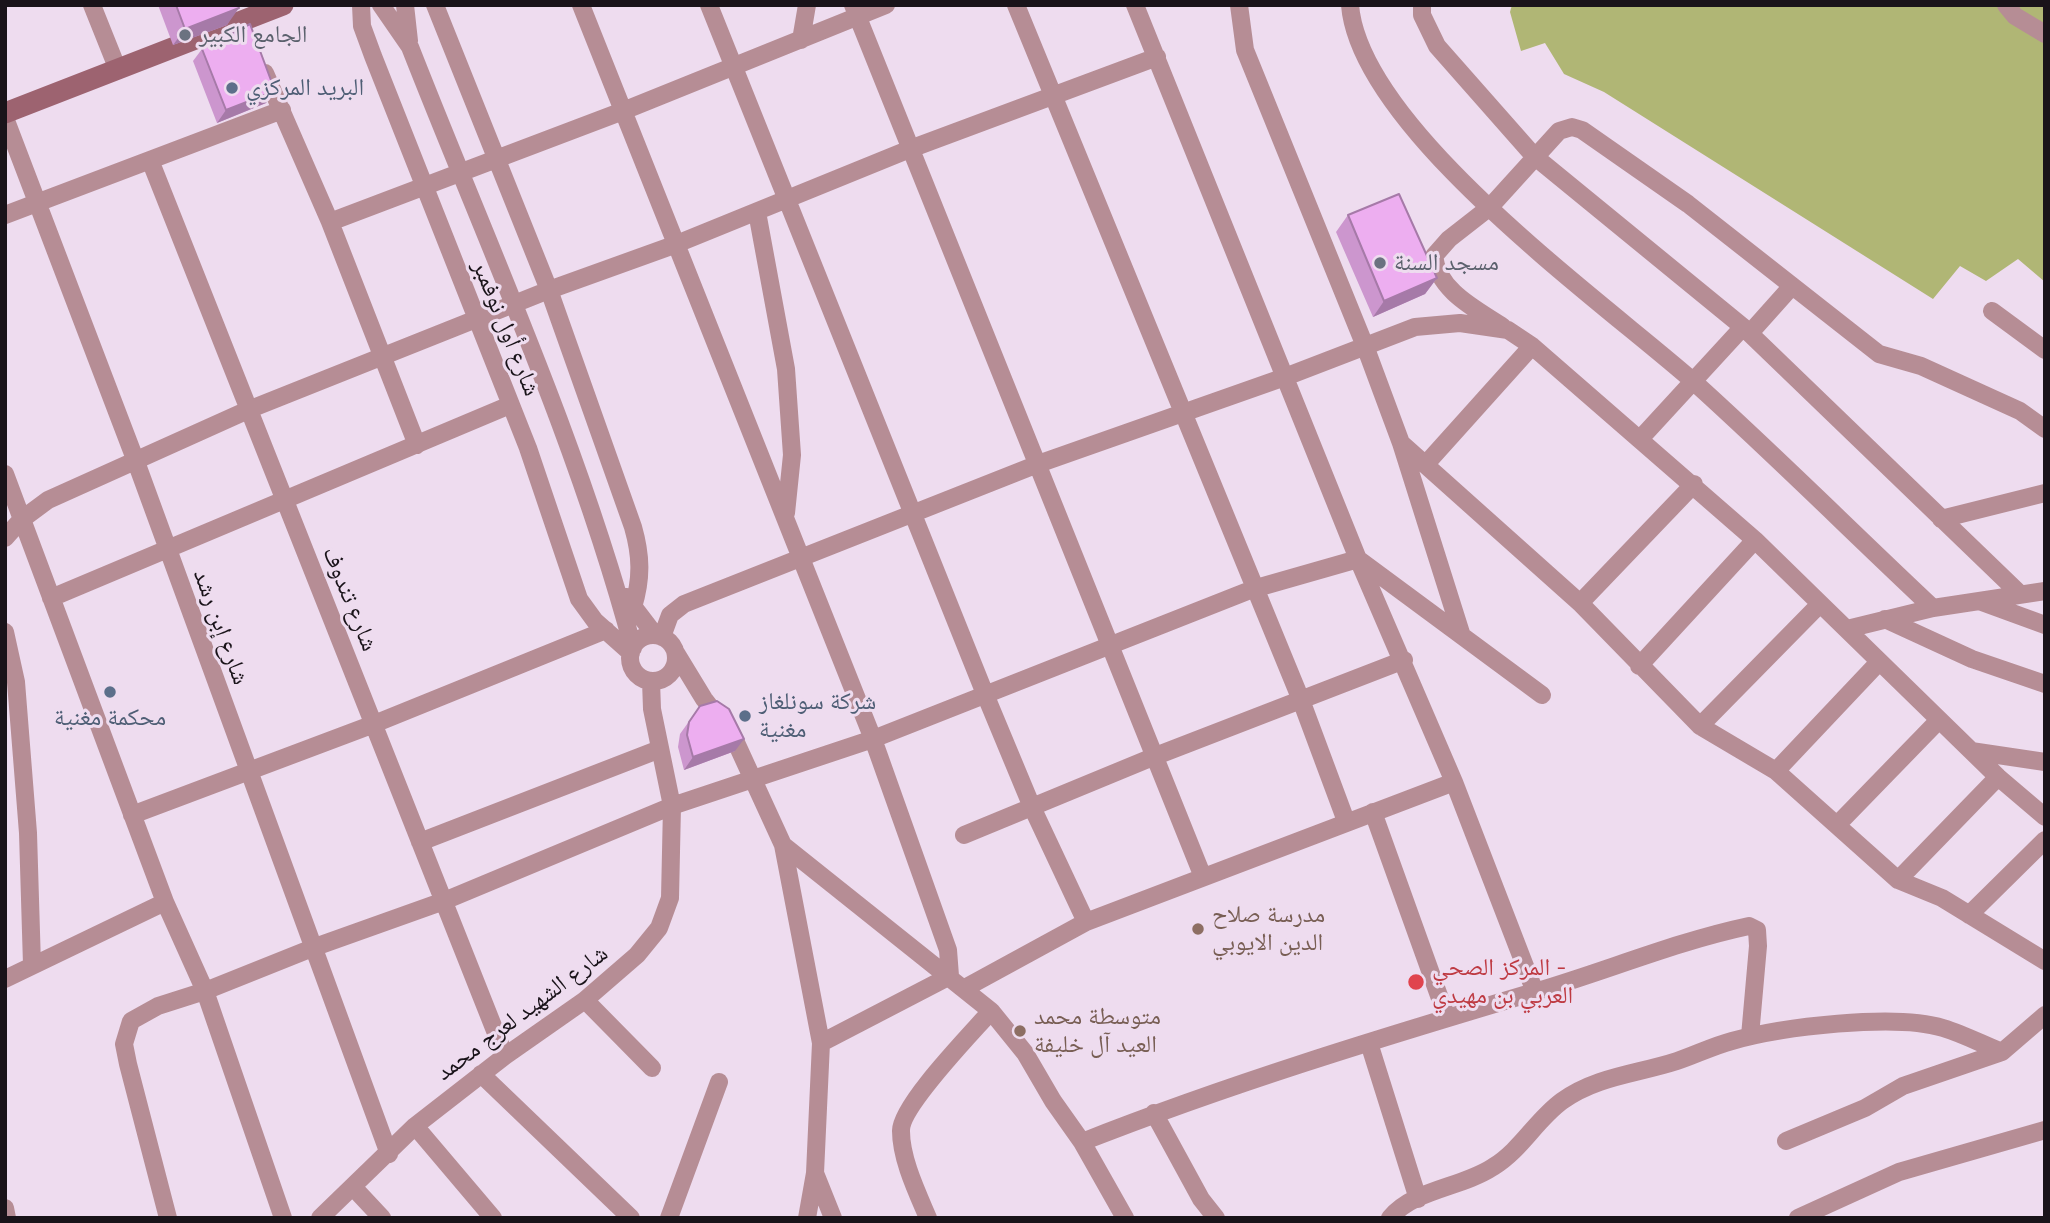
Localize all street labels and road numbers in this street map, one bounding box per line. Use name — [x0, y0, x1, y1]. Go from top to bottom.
street label: شارع أول نوفمبر — [466, 256, 546, 400]
street label: شارع تندوف — [316, 543, 384, 655]
street label: شارع إبن رشد — [187, 565, 255, 689]
street label: شارع الشهيد لعرج محمد — [430, 939, 614, 1087]

